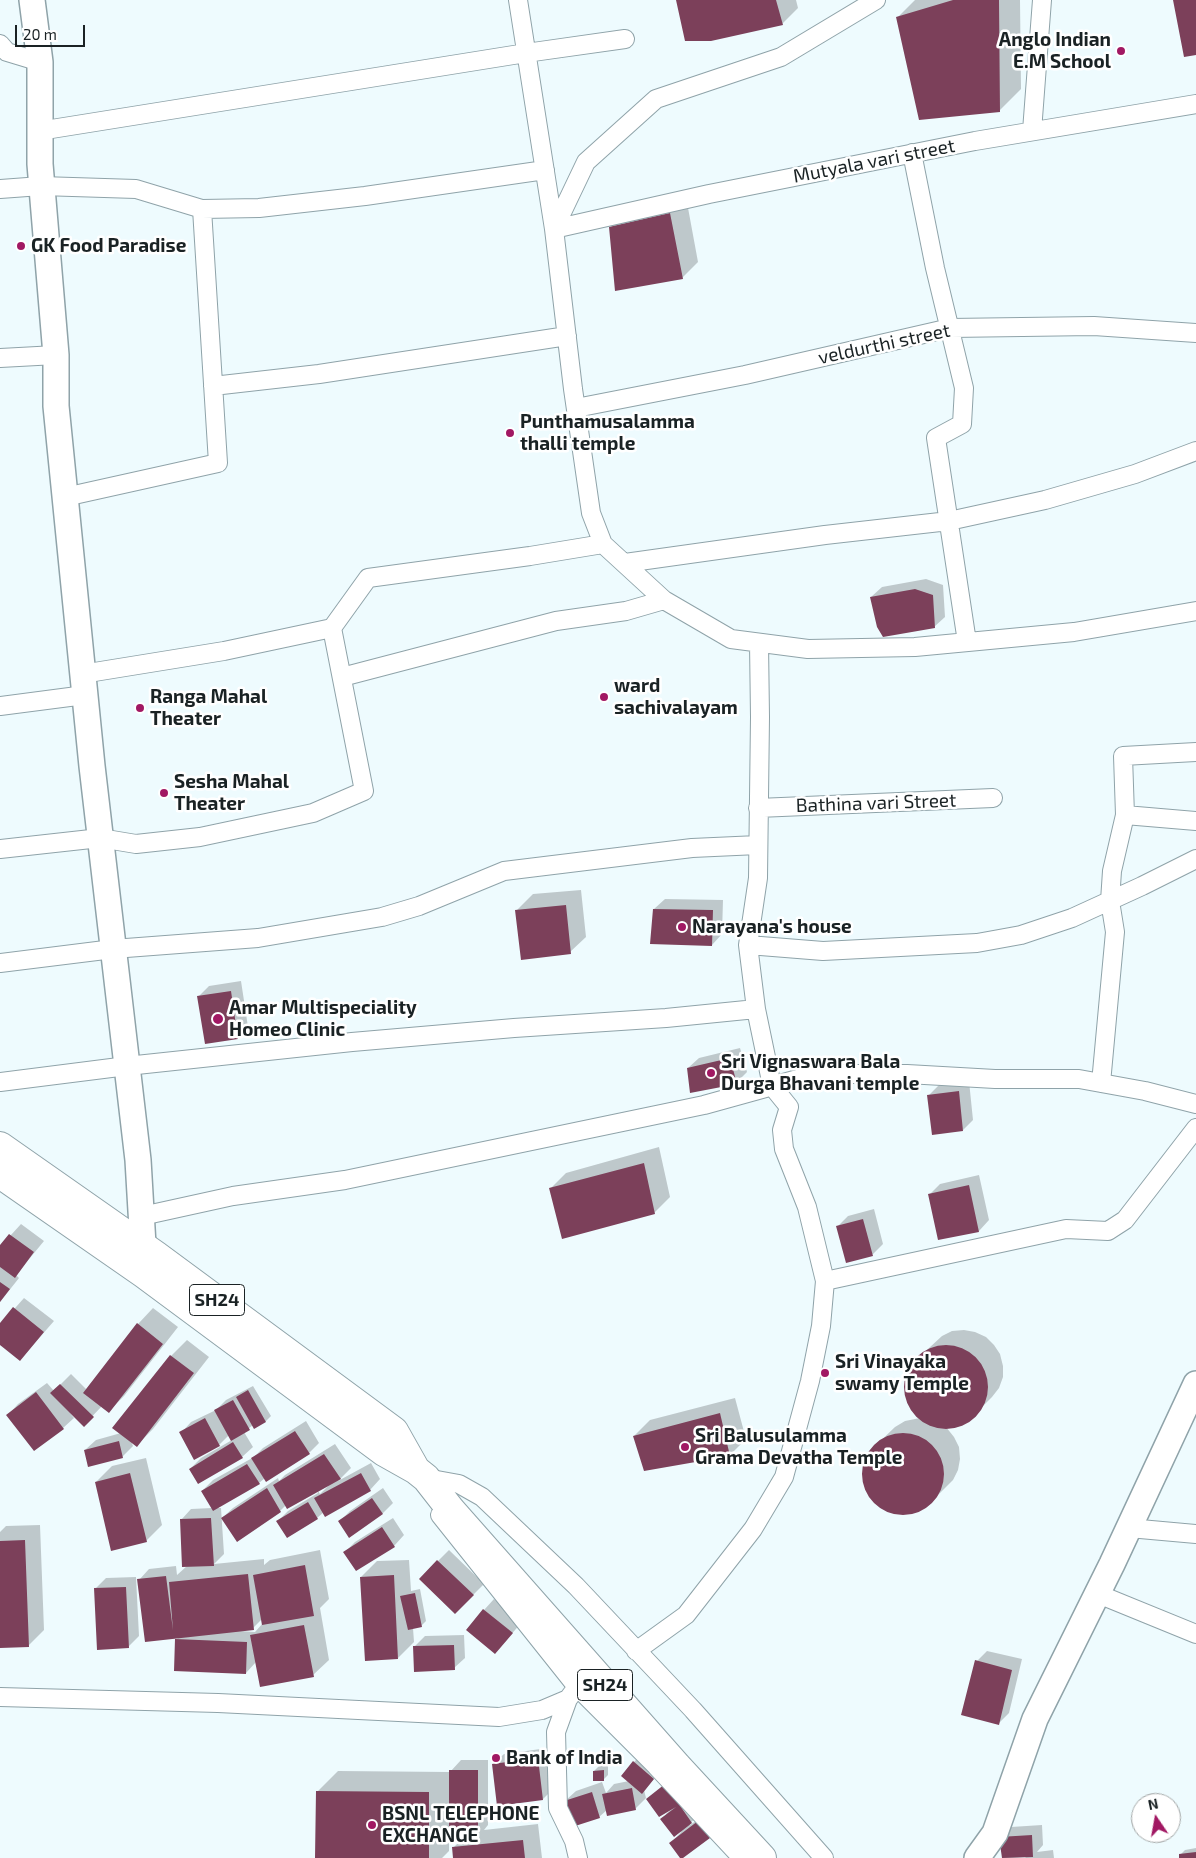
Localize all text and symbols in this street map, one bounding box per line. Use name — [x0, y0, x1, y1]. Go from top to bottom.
scale bar — [18, 15, 88, 47]
text: 20 m — [23, 25, 57, 43]
place label: Anglo Indian E.M School — [999, 29, 1111, 73]
marker: Anglo Indian E.M School — [1115, 45, 1127, 57]
street label: Mutyala vari street — [791, 134, 957, 188]
place label: GK Food Paradise — [31, 235, 186, 257]
marker: GK Food Paradise — [15, 240, 27, 252]
street label: veldurthi street — [816, 319, 952, 369]
place label: Punthamusalamma thalli temple — [520, 411, 695, 455]
marker: Punthamusalamma thalli temple — [504, 427, 516, 439]
place label: ward sachivalayam — [614, 675, 738, 719]
place label: Ranga Mahal Theater — [150, 686, 267, 730]
marker: ward sachivalayam — [598, 691, 610, 703]
marker: Ranga Mahal Theater — [134, 702, 146, 714]
place label: Sesha Mahal Theater — [174, 771, 289, 815]
marker: Sesha Mahal Theater — [158, 787, 170, 799]
street label: Bathina vari Street — [795, 789, 957, 817]
place label: Narayana's house — [692, 916, 852, 938]
marker: Narayana's house — [676, 921, 688, 933]
place label: Amar Multispeciality Homeo Clinic — [229, 997, 417, 1041]
marker: Amar Multispeciality Homeo Clinic — [211, 1012, 225, 1026]
place label: Sri Vignaswara Bala Durga Bhavani temple — [721, 1051, 919, 1095]
marker: Sri Vignaswara Bala Durga Bhavani temple — [705, 1067, 717, 1079]
road number: SH24 — [190, 1284, 244, 1316]
place label: Sri Vinayaka swamy Temple — [835, 1351, 969, 1395]
marker: Sri Vinayaka swamy Temple — [819, 1367, 831, 1379]
place label: Sri Balusulamma Grama Devatha Temple — [695, 1425, 902, 1469]
marker: Sri Balusulamma Grama Devatha Temple — [679, 1441, 691, 1453]
road number: SH24 — [578, 1670, 632, 1700]
place label: Bank of India — [506, 1747, 622, 1769]
marker: Bank of India — [490, 1752, 502, 1764]
north arrow — [1131, 1793, 1181, 1843]
text: N — [1146, 1794, 1160, 1813]
place label: BSNL TELEPHONE EXCHANGE — [382, 1803, 540, 1847]
marker: BSNL TELEPHONE EXCHANGE — [366, 1819, 378, 1831]

